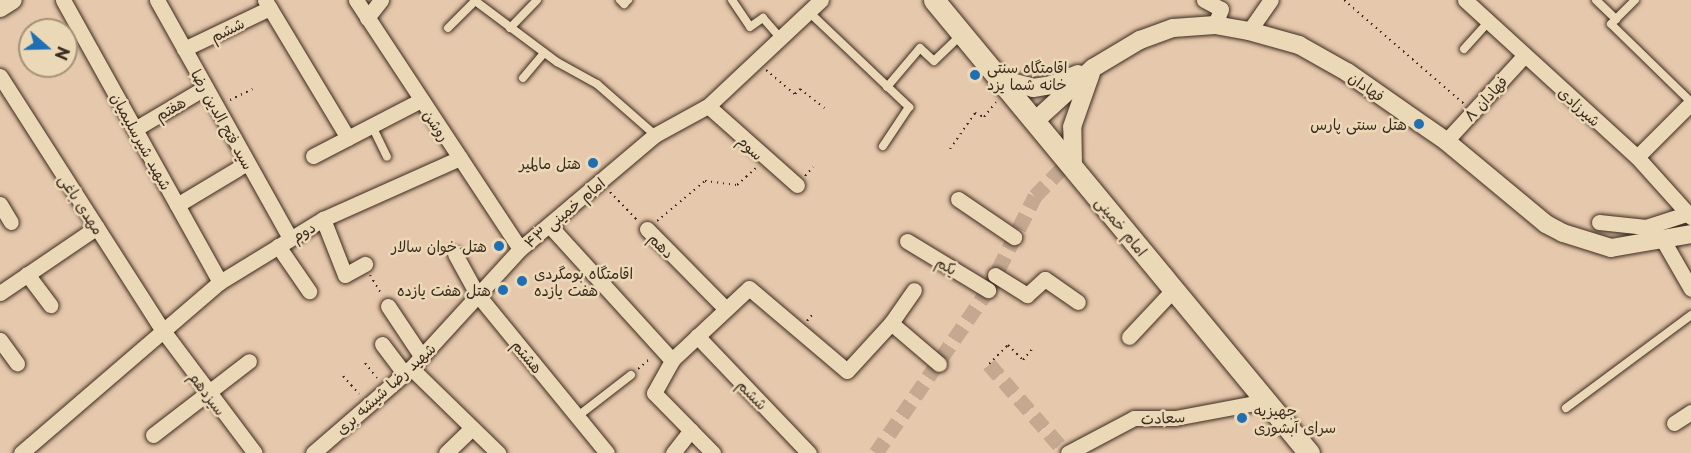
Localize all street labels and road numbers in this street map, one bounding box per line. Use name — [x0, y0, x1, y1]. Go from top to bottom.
street label: ششم — [207, 13, 247, 45]
street label: سید فتح الدین رضا — [188, 66, 258, 172]
street label: فهادان — [1346, 67, 1388, 105]
street label: فهادان ۸ — [1460, 72, 1510, 124]
street label: شیرزادی — [1555, 82, 1605, 130]
street label: شهید شیرسلیمیان — [108, 89, 176, 193]
street label: هفتم — [152, 92, 188, 124]
street label: روشن — [420, 106, 454, 144]
street label: سوم — [734, 131, 768, 163]
street label: مهدی باغی — [56, 171, 108, 237]
street label: امام خمینی ۴۳ — [520, 173, 608, 251]
street label: امام خمینی — [1093, 193, 1151, 259]
street label: دوم — [288, 217, 318, 245]
street label: دهم — [646, 229, 678, 261]
street label: یکم — [933, 252, 961, 278]
street label: هشتم — [509, 336, 547, 376]
street label: شهید رضا شیشه بری — [331, 338, 439, 438]
street label: سیزدهم — [186, 368, 230, 418]
street label: ششم — [734, 375, 772, 413]
street label: سعادت — [1140, 407, 1186, 427]

